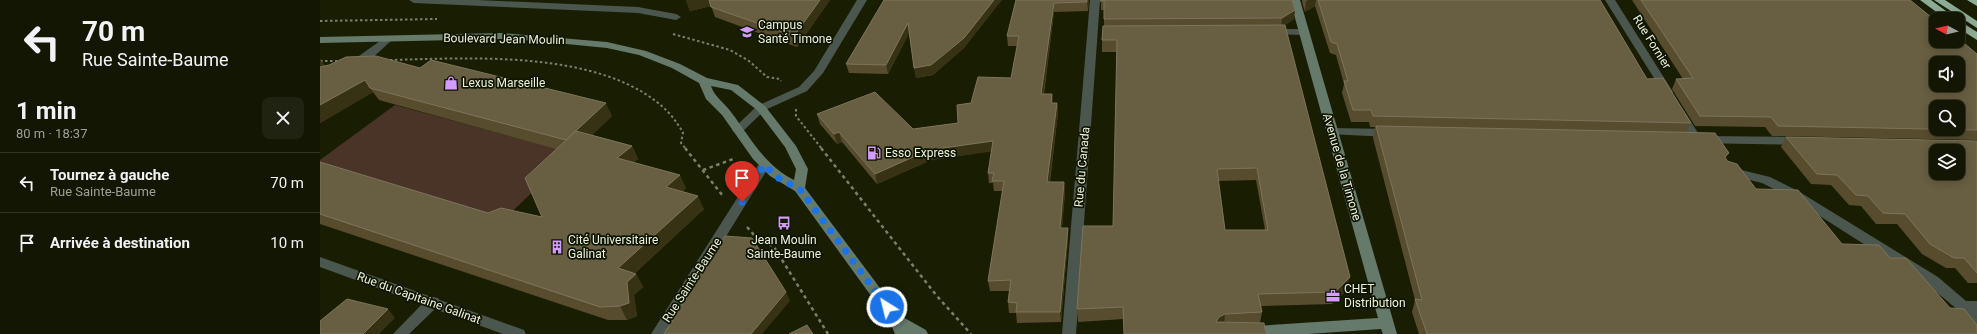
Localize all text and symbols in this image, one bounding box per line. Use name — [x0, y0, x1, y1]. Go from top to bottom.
north arrow — [1929, 12, 1965, 48]
map controls — [1929, 12, 1965, 180]
street label: Rue Fornier — [1630, 13, 1674, 71]
text: 70 m — [82, 15, 145, 48]
icon: left — [16, 16, 68, 68]
place label: Campus Santé Timone — [758, 18, 832, 46]
school or university icon: Campus Santé Timone — [739, 24, 755, 40]
street label: Boulevard Jean Moulin — [443, 31, 565, 47]
text: Rue Sainte-Baume — [82, 49, 229, 70]
button: sound — [1929, 56, 1965, 92]
shop icon: Lexus Marseille — [443, 75, 459, 91]
place label: Lexus Marseille — [462, 76, 545, 90]
text: 1 min — [16, 97, 76, 125]
button: close — [262, 97, 304, 139]
button: search — [1929, 100, 1965, 136]
street label: Avenue de la Timone — [1320, 112, 1364, 222]
text: 80 m · 18:37 — [16, 126, 87, 141]
street label: Rue du Canada — [1072, 126, 1092, 208]
button: layers — [1929, 144, 1965, 180]
fuel station icon: Esso Express — [866, 145, 882, 161]
place label: Esso Express — [885, 146, 956, 160]
pin — [725, 161, 759, 202]
text: Tournez à gauche — [50, 166, 169, 184]
icon: arrive — [731, 167, 753, 189]
icon: left — [16, 172, 38, 194]
text: 70 m — [270, 174, 304, 192]
text: Rue Sainte-Baume — [50, 184, 156, 199]
bus stop icon: Jean Moulin Sainte-Baume — [776, 215, 792, 231]
icon: arrive — [16, 232, 38, 254]
place label: Cité Universitaire Galinat — [568, 233, 658, 261]
place label: Jean Moulin Sainte-Baume — [747, 233, 821, 261]
text: Arrivée à destination — [50, 234, 190, 252]
text: 10 m — [270, 234, 304, 252]
street label: Rue Sainte-Baume — [660, 235, 724, 325]
building icon: Cité Universitaire Galinat — [549, 239, 565, 255]
street label: Rue du Capitaine Galinat — [355, 269, 483, 327]
place label: CHET Distribution — [1344, 282, 1406, 310]
position arrow — [866, 286, 908, 328]
office icon: CHET Distribution — [1325, 288, 1341, 304]

